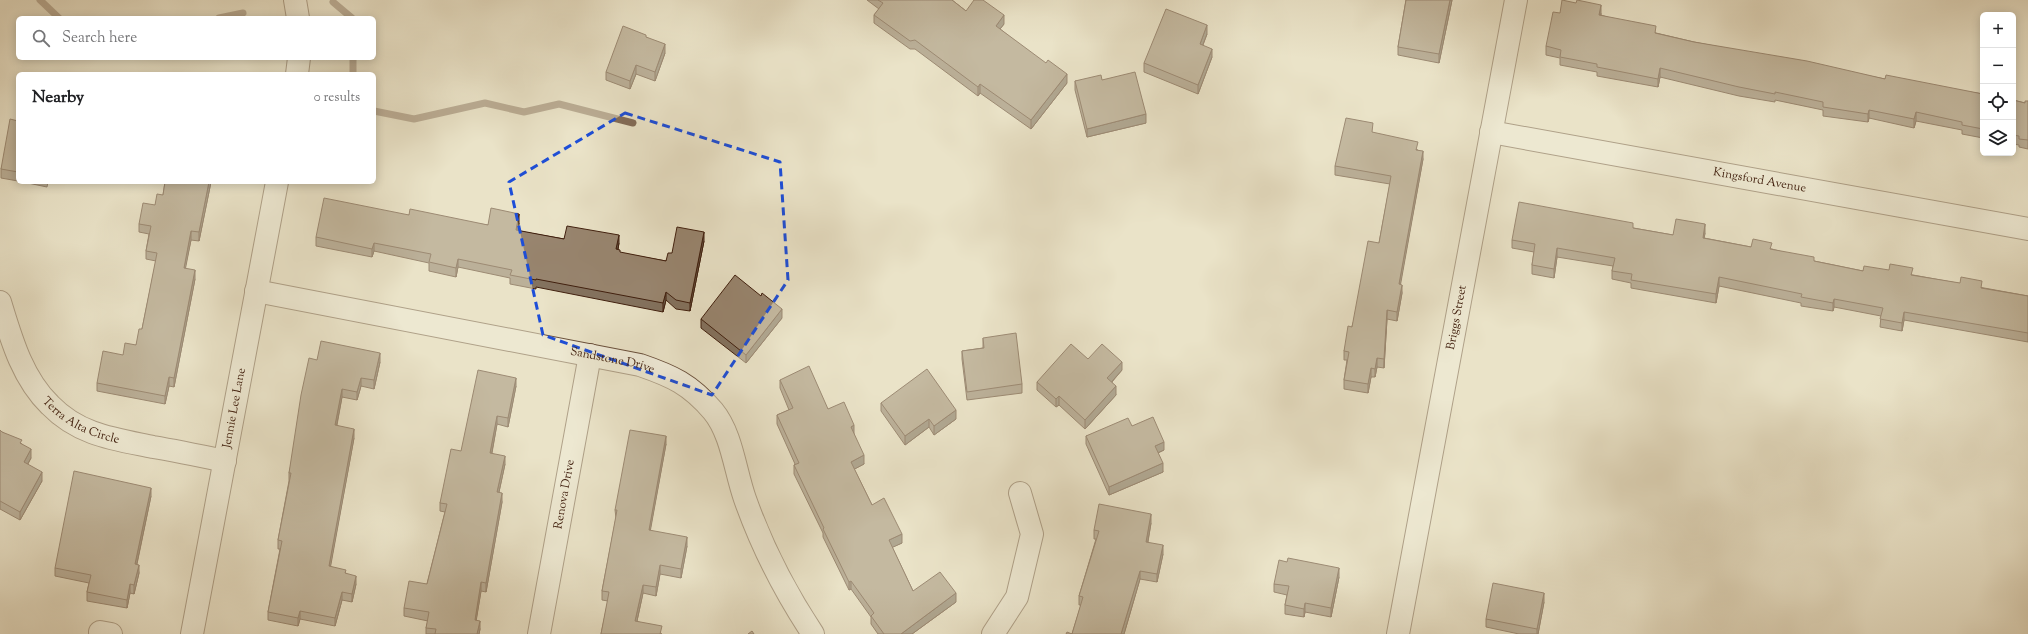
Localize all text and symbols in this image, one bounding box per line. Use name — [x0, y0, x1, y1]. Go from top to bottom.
map controls — [1980, 12, 2016, 156]
button: + — [1980, 12, 2016, 48]
search box — [16, 16, 376, 60]
icon: search — [30, 27, 52, 49]
text: Search here — [62, 28, 137, 49]
button: − — [1980, 48, 2016, 84]
button: locate — [1980, 84, 2016, 120]
text: Nearby — [32, 86, 84, 110]
text: 0 results — [314, 89, 360, 107]
button: layers — [1980, 120, 2016, 156]
street label: Kingsford Avenue — [1712, 163, 1808, 198]
street label: Briggs Street — [1442, 284, 1472, 351]
street label: Sandstone Drive — [569, 343, 658, 379]
street label: Jennie Lee Lane — [218, 366, 251, 450]
street label: Terra Alta Circle — [38, 393, 122, 449]
street label: Renova Drive — [549, 458, 580, 531]

